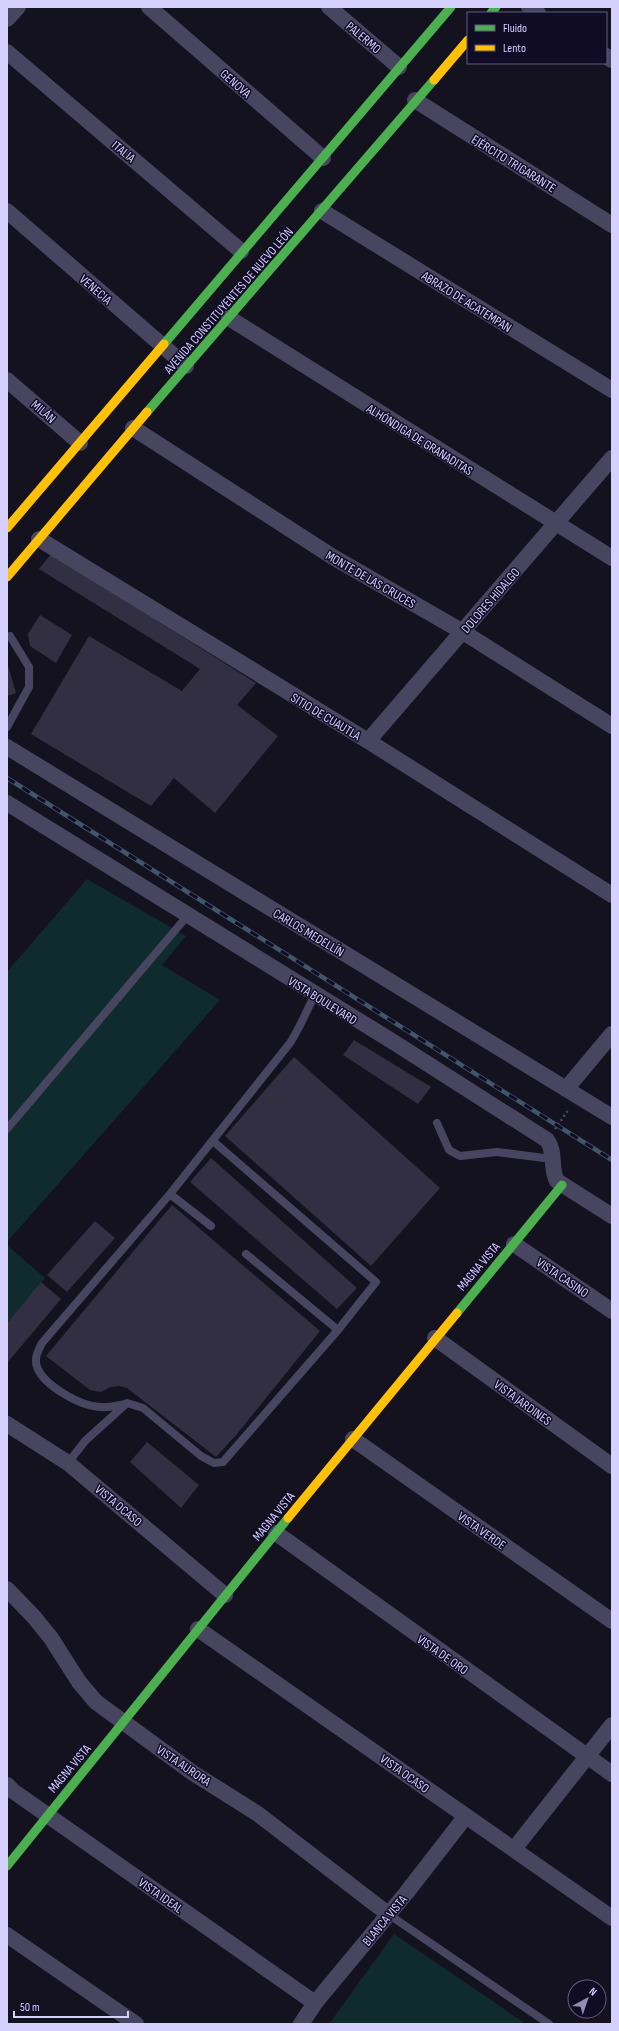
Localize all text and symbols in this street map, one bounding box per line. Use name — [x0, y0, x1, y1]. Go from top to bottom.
legend — [467, 12, 607, 64]
street label: PALERMO — [342, 18, 384, 57]
text: Fluido — [503, 21, 527, 36]
text: Lento — [503, 41, 526, 56]
street label: GENOVA — [217, 66, 254, 102]
street label: EJÉRCITO TRIGARANTE — [468, 132, 559, 196]
street label: ITALIA — [108, 137, 139, 167]
street label: AVENIDA CONSTITUYENTES DE NUEVO LEÓN — [160, 224, 297, 378]
street label: ABRAZO DE ACATEMPAN — [418, 267, 514, 336]
street label: VENECIA — [76, 271, 115, 308]
street label: MILÁN — [28, 397, 59, 427]
street label: ALHÓNDIGA DE GRANADITAS — [363, 400, 476, 479]
street label: MONTE DE LAS CRUCES — [323, 548, 419, 612]
street label: DOLORES HIDALGO — [458, 565, 523, 637]
street label: SITIO DE CUAUTLA — [288, 690, 364, 744]
street label: CARLOS MEDELLÍN — [270, 905, 347, 960]
street label: VISTA BOULEVARD — [285, 973, 360, 1028]
street label: MAGNA VISTA — [454, 1239, 504, 1294]
street label: VISTA CASINO — [533, 1255, 592, 1301]
street label: VISTA JARDINES — [491, 1377, 555, 1429]
street label: VISTA OCASO — [92, 1481, 145, 1530]
street label: MAGNA VISTA — [249, 1489, 299, 1544]
street label: VISTA VERDE — [454, 1508, 509, 1553]
street label: VISTA DE ORO — [414, 1631, 471, 1678]
street label: MAGNA VISTA — [45, 1741, 95, 1796]
street label: VISTA AURORA — [153, 1742, 214, 1790]
street label: VISTA OCASO — [377, 1751, 432, 1797]
street label: VISTA IDEAL — [135, 1875, 186, 1917]
street label: BLANCA VISTA — [359, 1892, 411, 1949]
north arrow — [567, 1979, 607, 2019]
text: N — [587, 1985, 600, 1999]
scale bar — [14, 1993, 128, 2019]
text: 50 m — [20, 2000, 40, 2015]

